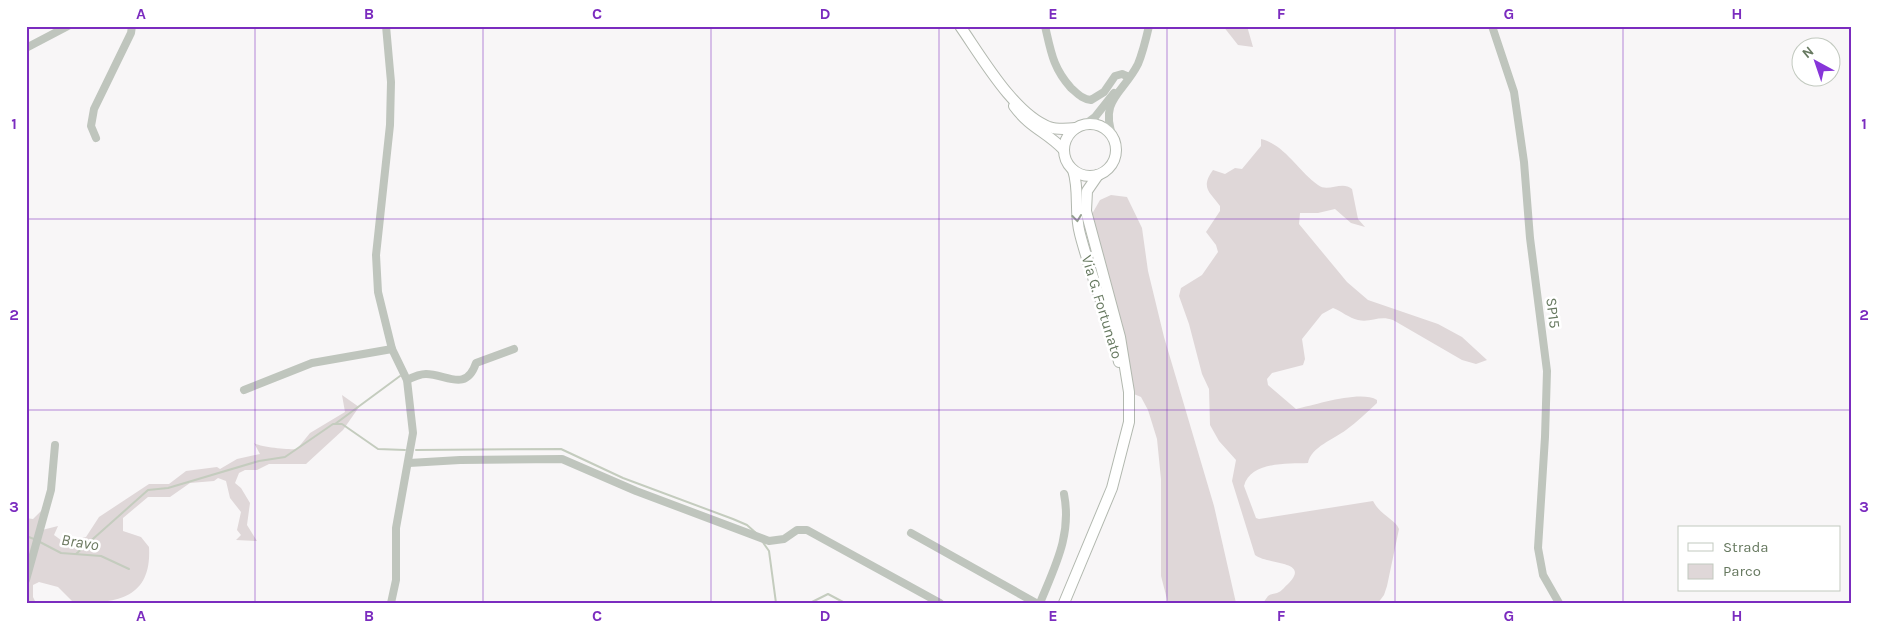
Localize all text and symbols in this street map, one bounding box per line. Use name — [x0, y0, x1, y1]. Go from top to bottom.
text: A — [136, 4, 146, 23]
text: B — [364, 4, 374, 23]
text: C — [592, 4, 602, 23]
text: D — [820, 4, 831, 23]
text: E — [1048, 4, 1058, 23]
text: F — [1277, 4, 1286, 23]
text: G — [1504, 4, 1514, 23]
text: H — [1731, 4, 1743, 23]
north arrow — [1790, 38, 1840, 88]
text: N — [1799, 43, 1817, 62]
text: 1 — [11, 114, 17, 133]
text: 1 — [1861, 114, 1867, 133]
one-way arrow — [1071, 214, 1082, 222]
street label: Via G. Fortunato — [1078, 253, 1126, 361]
street label: SP15 — [1542, 297, 1564, 329]
text: 2 — [9, 305, 19, 324]
text: 2 — [1859, 305, 1869, 324]
text: 3 — [9, 497, 19, 516]
text: 3 — [1859, 497, 1869, 516]
legend — [1678, 526, 1840, 592]
water label: Bravo — [60, 530, 100, 554]
text: Strada — [1723, 538, 1769, 556]
text: Parco — [1723, 562, 1761, 580]
text: A — [136, 606, 146, 625]
text: B — [364, 606, 374, 625]
text: C — [592, 606, 602, 625]
text: D — [820, 606, 831, 625]
text: E — [1048, 606, 1058, 625]
text: F — [1277, 606, 1286, 625]
text: G — [1504, 606, 1514, 625]
text: H — [1731, 606, 1743, 625]

